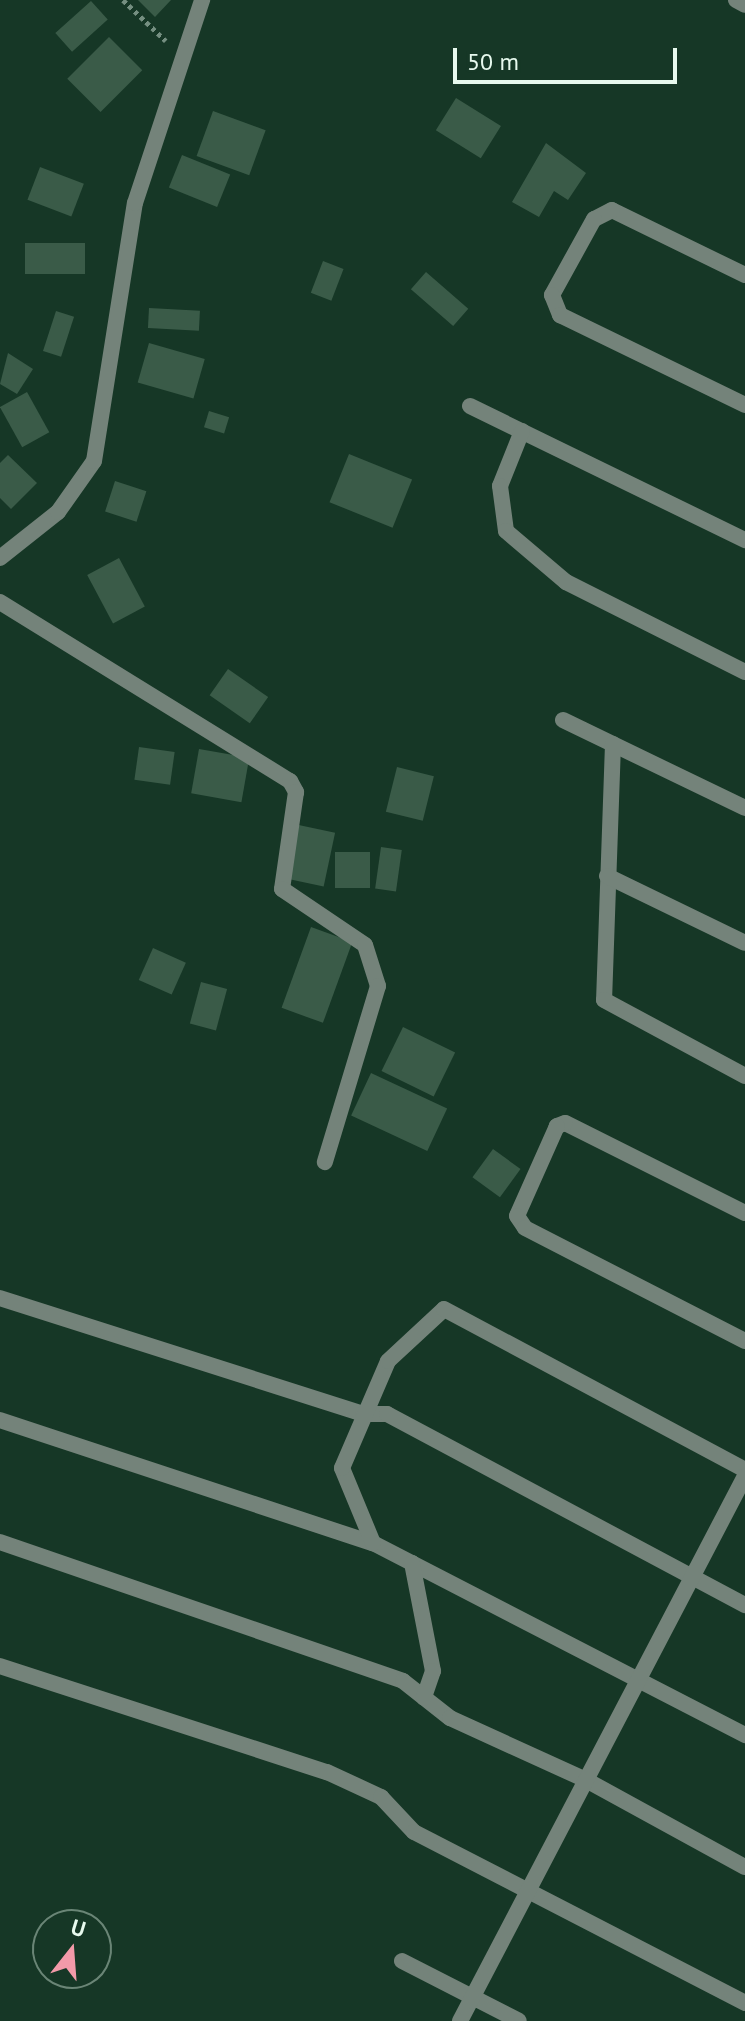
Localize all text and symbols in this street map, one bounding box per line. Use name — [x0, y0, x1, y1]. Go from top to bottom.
scale bar — [457, 32, 681, 82]
text: 50 m — [467, 46, 519, 77]
north arrow — [32, 1909, 112, 1989]
text: U — [68, 1913, 89, 1943]

